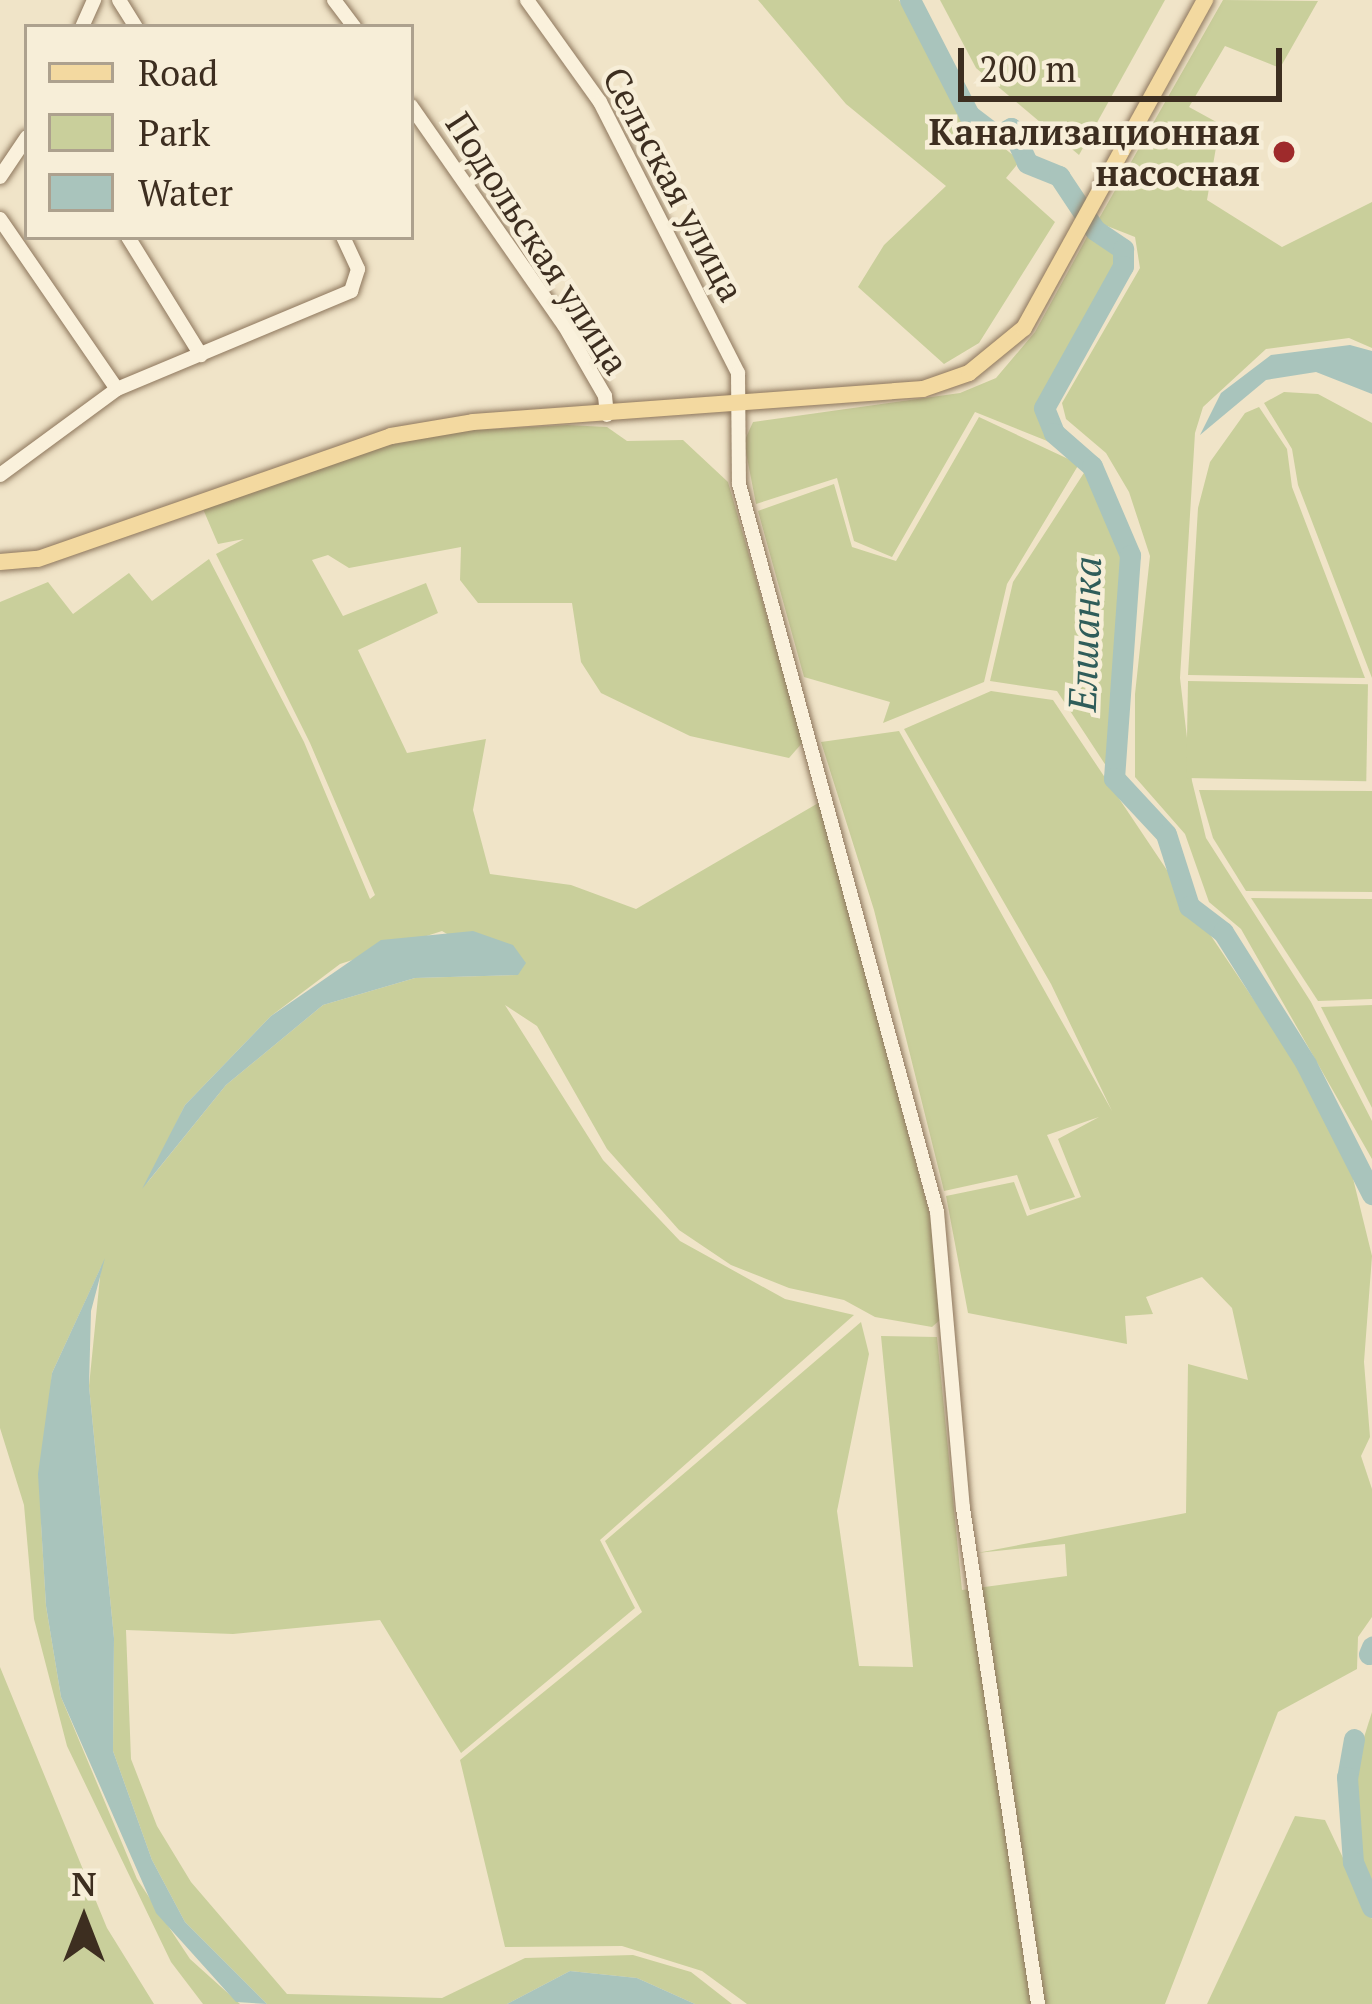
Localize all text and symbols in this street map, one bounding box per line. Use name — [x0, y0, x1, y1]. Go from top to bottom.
legend — [24, 24, 414, 240]
scale bar — [964, 24, 1288, 98]
text: 200 m — [979, 45, 1076, 92]
text: Road — [138, 49, 218, 96]
street label: Сельская улица — [594, 60, 754, 308]
street label: Подольская улица — [437, 104, 639, 382]
text: Park — [138, 109, 210, 156]
place label: Канализационная насосная — [929, 109, 1260, 194]
marker: Канализационная насосная — [1271, 139, 1297, 165]
text: Water — [138, 169, 233, 216]
water label: Елшанка — [1058, 555, 1110, 713]
north arrow — [24, 1860, 144, 1980]
text: N — [71, 1862, 97, 1905]

